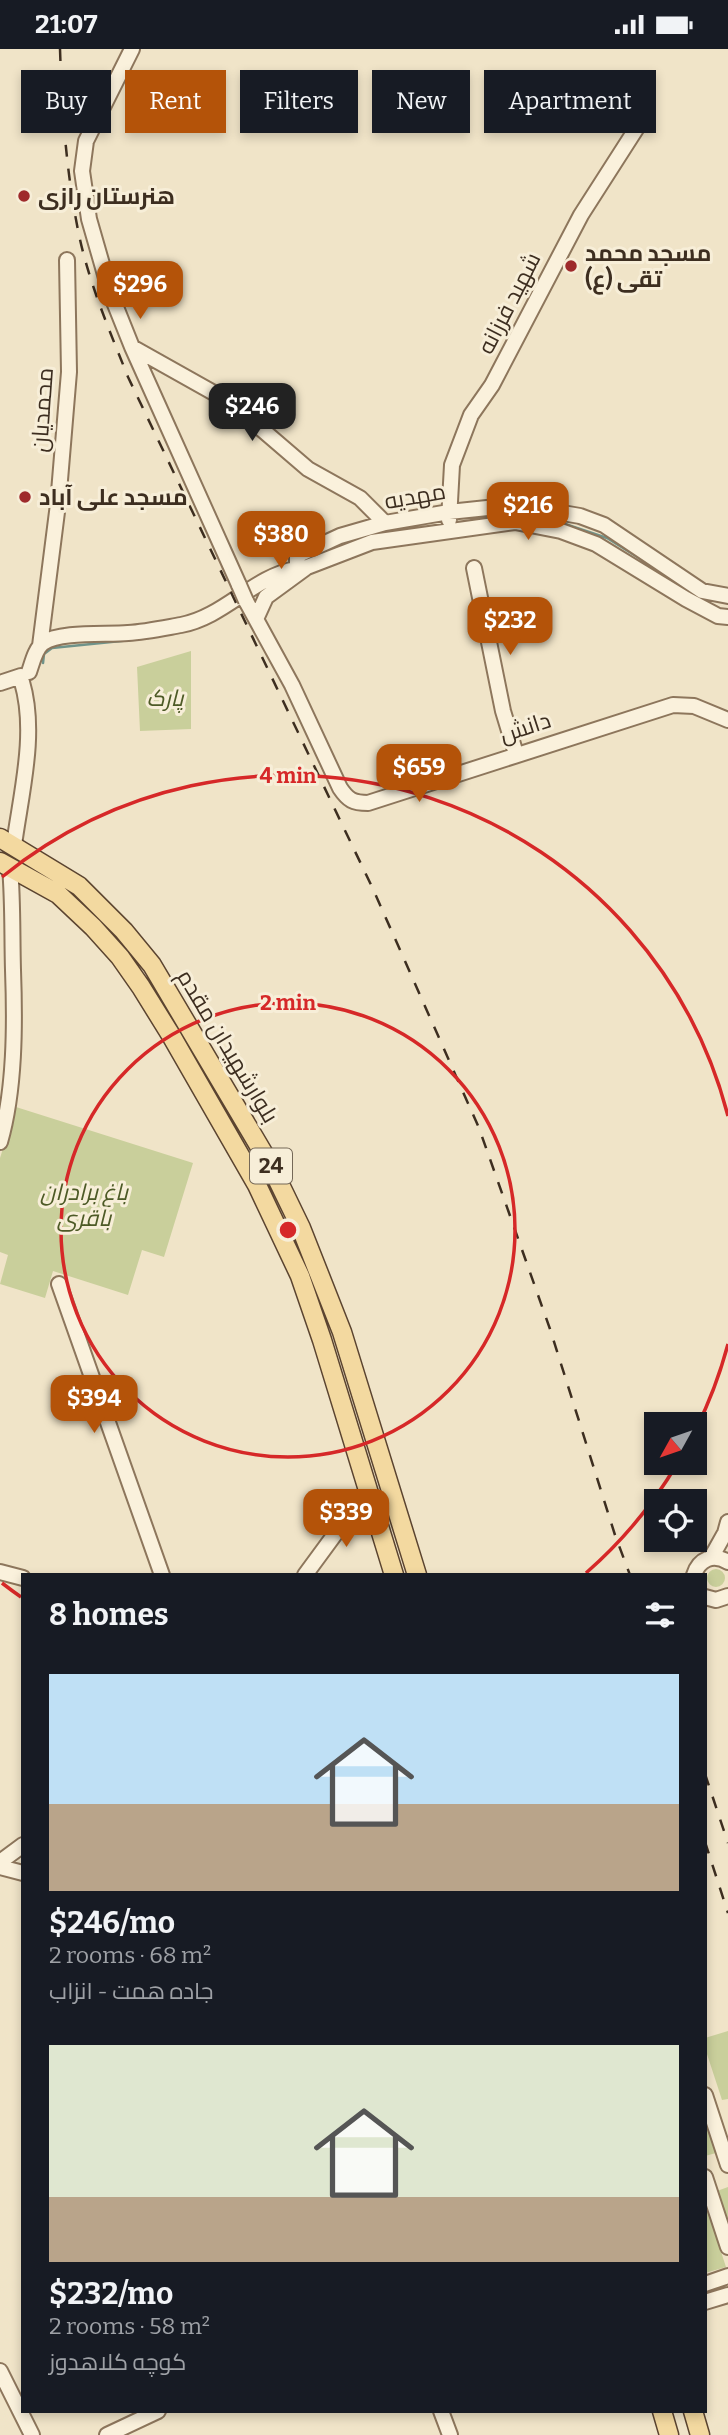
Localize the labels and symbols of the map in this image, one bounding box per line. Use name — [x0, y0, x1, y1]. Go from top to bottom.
place label: هنرستان رازی — [38, 182, 175, 210]
marker: هنرستان رازی — [16, 188, 32, 204]
place label: مسجد محمد تقی (ع) — [585, 239, 711, 295]
street label: شهید فرزانه — [471, 247, 547, 359]
marker: مسجد محمد تقی (ع) — [563, 258, 579, 274]
pin: $296 — [99, 261, 181, 321]
street label: محمدیان — [25, 367, 59, 453]
pin: $246 — [211, 383, 293, 443]
street label: مهدیه — [382, 477, 448, 515]
place label: مسجد علی آباد — [39, 483, 188, 511]
pin: $216 — [487, 483, 569, 542]
marker: مسجد علی آباد — [17, 489, 33, 505]
pin: $380 — [240, 511, 322, 571]
pin: $232 — [469, 597, 551, 657]
park label: پارک — [146, 684, 185, 714]
street label: دانش — [496, 706, 554, 748]
pin: $659 — [378, 745, 460, 804]
text: 4 min — [260, 763, 317, 789]
street label: بلوارشهیدان مقدم — [169, 964, 285, 1129]
text: 2 min — [260, 990, 316, 1016]
road number: 24 — [250, 1149, 292, 1183]
park label: باغ برادران باقری — [40, 1178, 130, 1232]
centre of rings — [276, 1218, 300, 1242]
pin: $394 — [53, 1375, 135, 1435]
north arrow — [644, 1412, 707, 1475]
pin: $339 — [305, 1489, 387, 1549]

